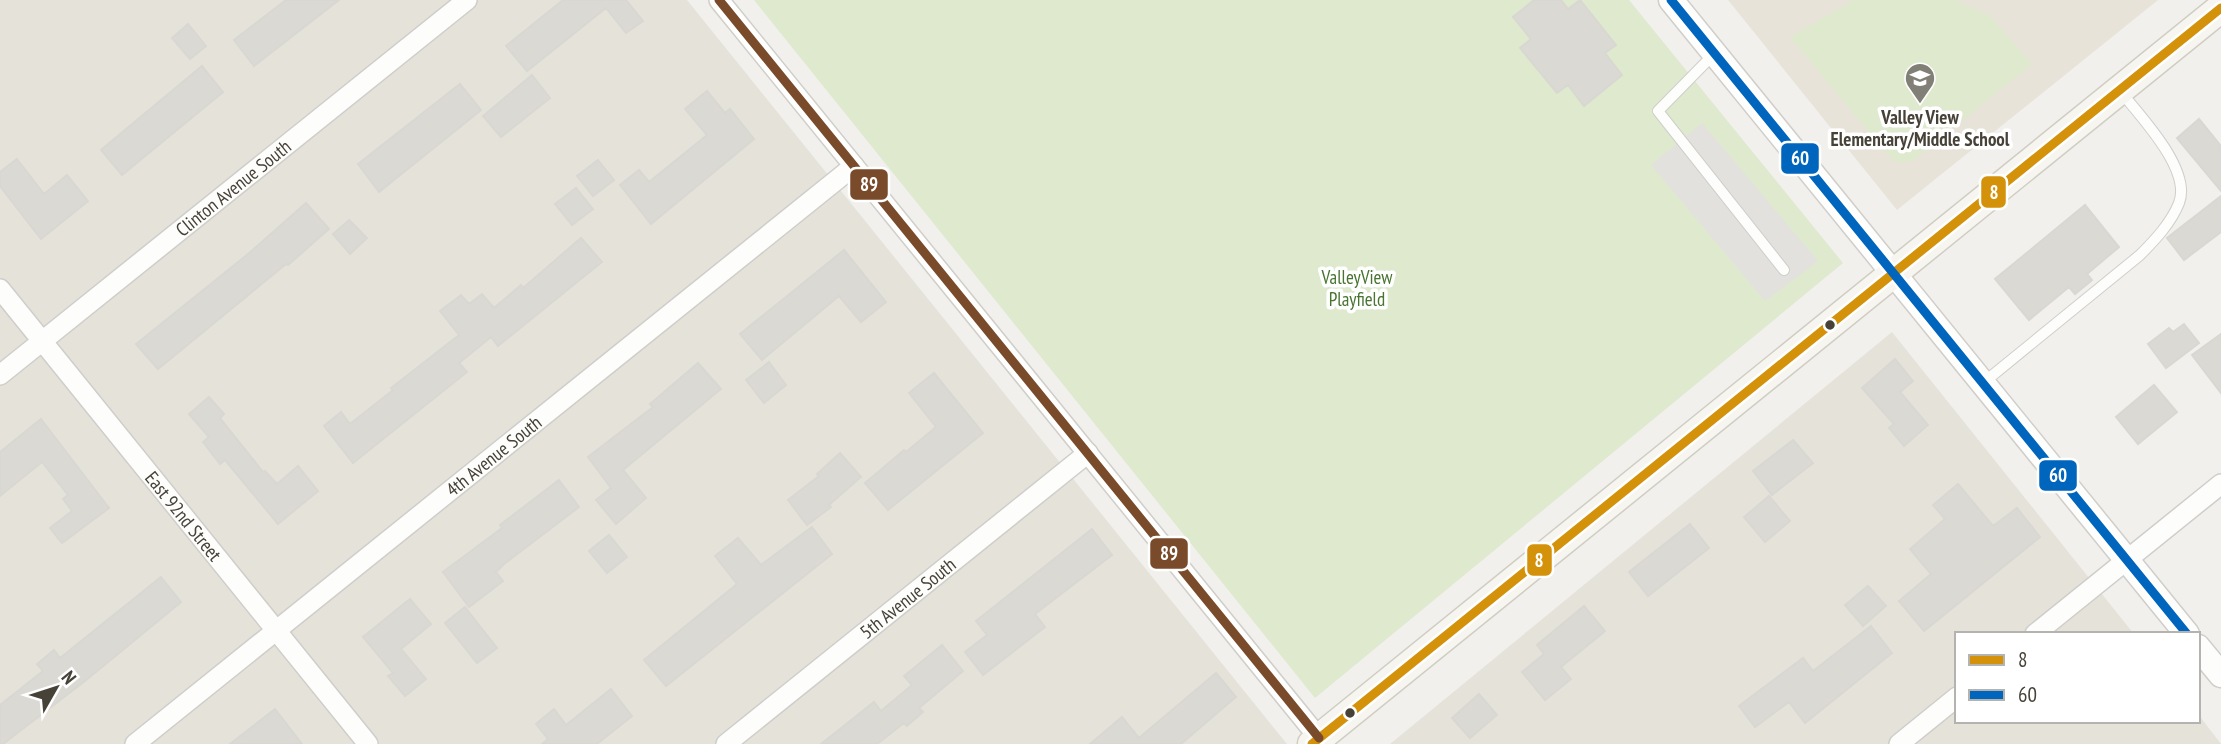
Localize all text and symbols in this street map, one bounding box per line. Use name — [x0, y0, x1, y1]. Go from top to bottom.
school or university icon: Valley View Elementary/Middle School — [1903, 61, 1937, 105]
place label: Valley View Elementary/Middle School — [1831, 105, 2010, 151]
street label: Clinton Avenue South — [171, 134, 296, 241]
line badge: 60 — [1780, 142, 1820, 175]
text: 60 — [1791, 146, 1809, 170]
line badge: 89 — [849, 168, 889, 201]
text: 89 — [860, 172, 878, 196]
line badge: 8 — [1980, 175, 2007, 209]
text: 8 — [1989, 180, 1999, 204]
park label: ValleyView Playfield — [1321, 265, 1393, 311]
unlabelled marker — [1823, 318, 1837, 332]
street label: 4th Avenue South — [441, 410, 546, 501]
line badge: 60 — [2038, 459, 2078, 492]
text: 60 — [2049, 463, 2067, 487]
street label: East 92nd Street — [140, 466, 228, 566]
line badge: 89 — [1149, 537, 1189, 570]
text: 89 — [1160, 541, 1178, 565]
line badge: 8 — [1526, 543, 1553, 577]
text: 8 — [1534, 548, 1544, 572]
street label: 5th Avenue South — [855, 552, 960, 644]
legend — [1955, 632, 2200, 723]
text: 8 — [2018, 646, 2027, 673]
north arrow — [21, 653, 91, 723]
text: N — [57, 666, 82, 689]
text: 60 — [2018, 681, 2037, 708]
unlabelled marker — [1343, 706, 1357, 720]

